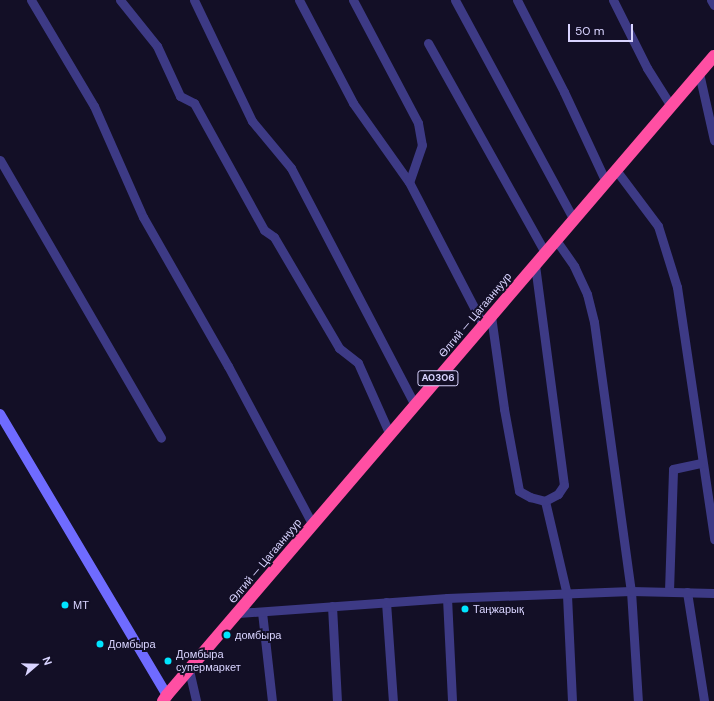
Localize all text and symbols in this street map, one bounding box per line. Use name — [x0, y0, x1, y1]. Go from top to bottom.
scale bar — [570, 16, 635, 42]
text: 50 m — [575, 23, 604, 39]
street label: Өлгий — Цагааннуур — [436, 270, 514, 360]
road number: A0306 — [417, 370, 459, 386]
street label: Өлгий — Цагааннуур — [226, 516, 304, 606]
place label: МТ — [73, 598, 89, 612]
marker: МТ — [60, 600, 70, 610]
place label: Таңжарық — [473, 602, 524, 616]
marker: Таңжарық — [460, 604, 470, 614]
place label: домбыра — [235, 628, 281, 642]
marker: домбыра — [222, 630, 232, 640]
place label: Домбыра — [108, 637, 156, 651]
marker: Домбыра — [95, 639, 105, 649]
north arrow — [16, 645, 56, 685]
place label: Домбыра супермаркет — [176, 648, 241, 674]
text: N — [39, 655, 55, 667]
marker: Домбыра супермаркет — [163, 656, 173, 666]

